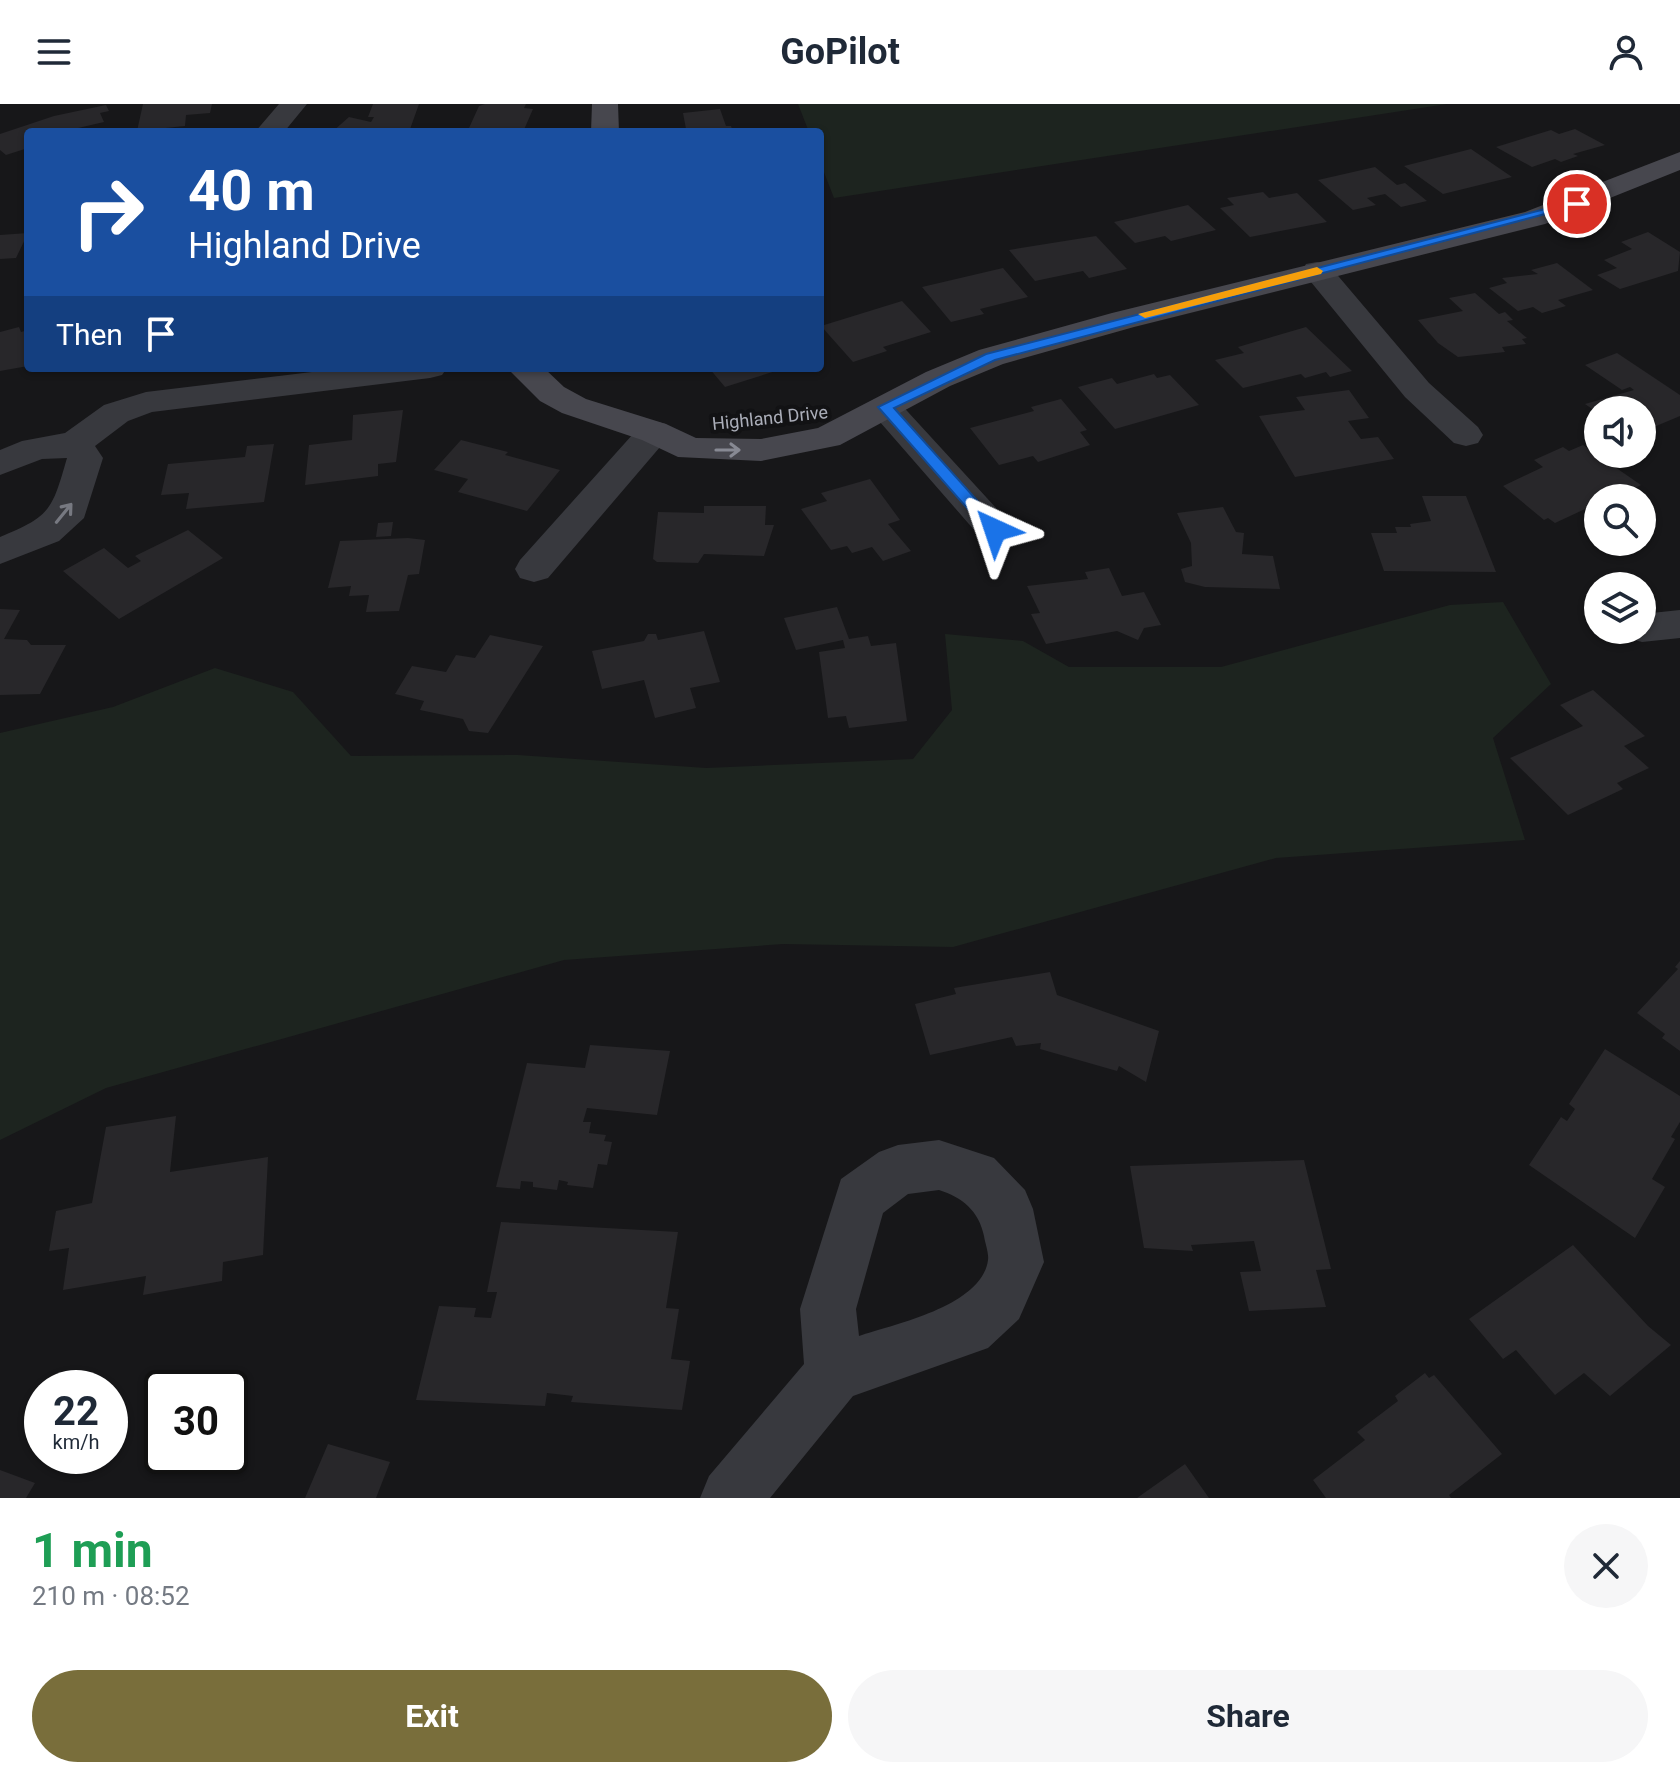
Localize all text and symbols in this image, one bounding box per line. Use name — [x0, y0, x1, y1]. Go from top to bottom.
icon: menu — [32, 30, 76, 74]
icon: person — [1604, 30, 1648, 74]
text: GoPilot — [780, 31, 900, 73]
text: 40 m — [188, 158, 315, 224]
icon: right — [56, 160, 160, 264]
pin — [1543, 170, 1611, 238]
icon: arrive — [1555, 182, 1599, 226]
text: Highland Drive — [188, 225, 421, 267]
icon: arrive — [139, 312, 183, 356]
text: Then — [56, 317, 123, 352]
map controls — [1584, 396, 1656, 644]
button: sound — [1584, 396, 1656, 468]
street label: Highland Drive — [711, 401, 829, 434]
one-way arrow — [714, 442, 741, 458]
button: search — [1584, 484, 1656, 556]
position arrow — [953, 488, 1037, 572]
one-way arrow — [55, 502, 73, 523]
button: layers — [1584, 572, 1656, 644]
speed limit sign: 30 — [144, 1370, 248, 1474]
text: 22 — [53, 1388, 99, 1435]
text: km/h — [53, 1430, 99, 1454]
text: 1 min — [32, 1522, 153, 1579]
button: close — [1564, 1524, 1648, 1608]
text: 210 m · 08:52 — [32, 1581, 190, 1611]
button: Exit — [32, 1670, 832, 1762]
button: Share — [848, 1670, 1648, 1762]

